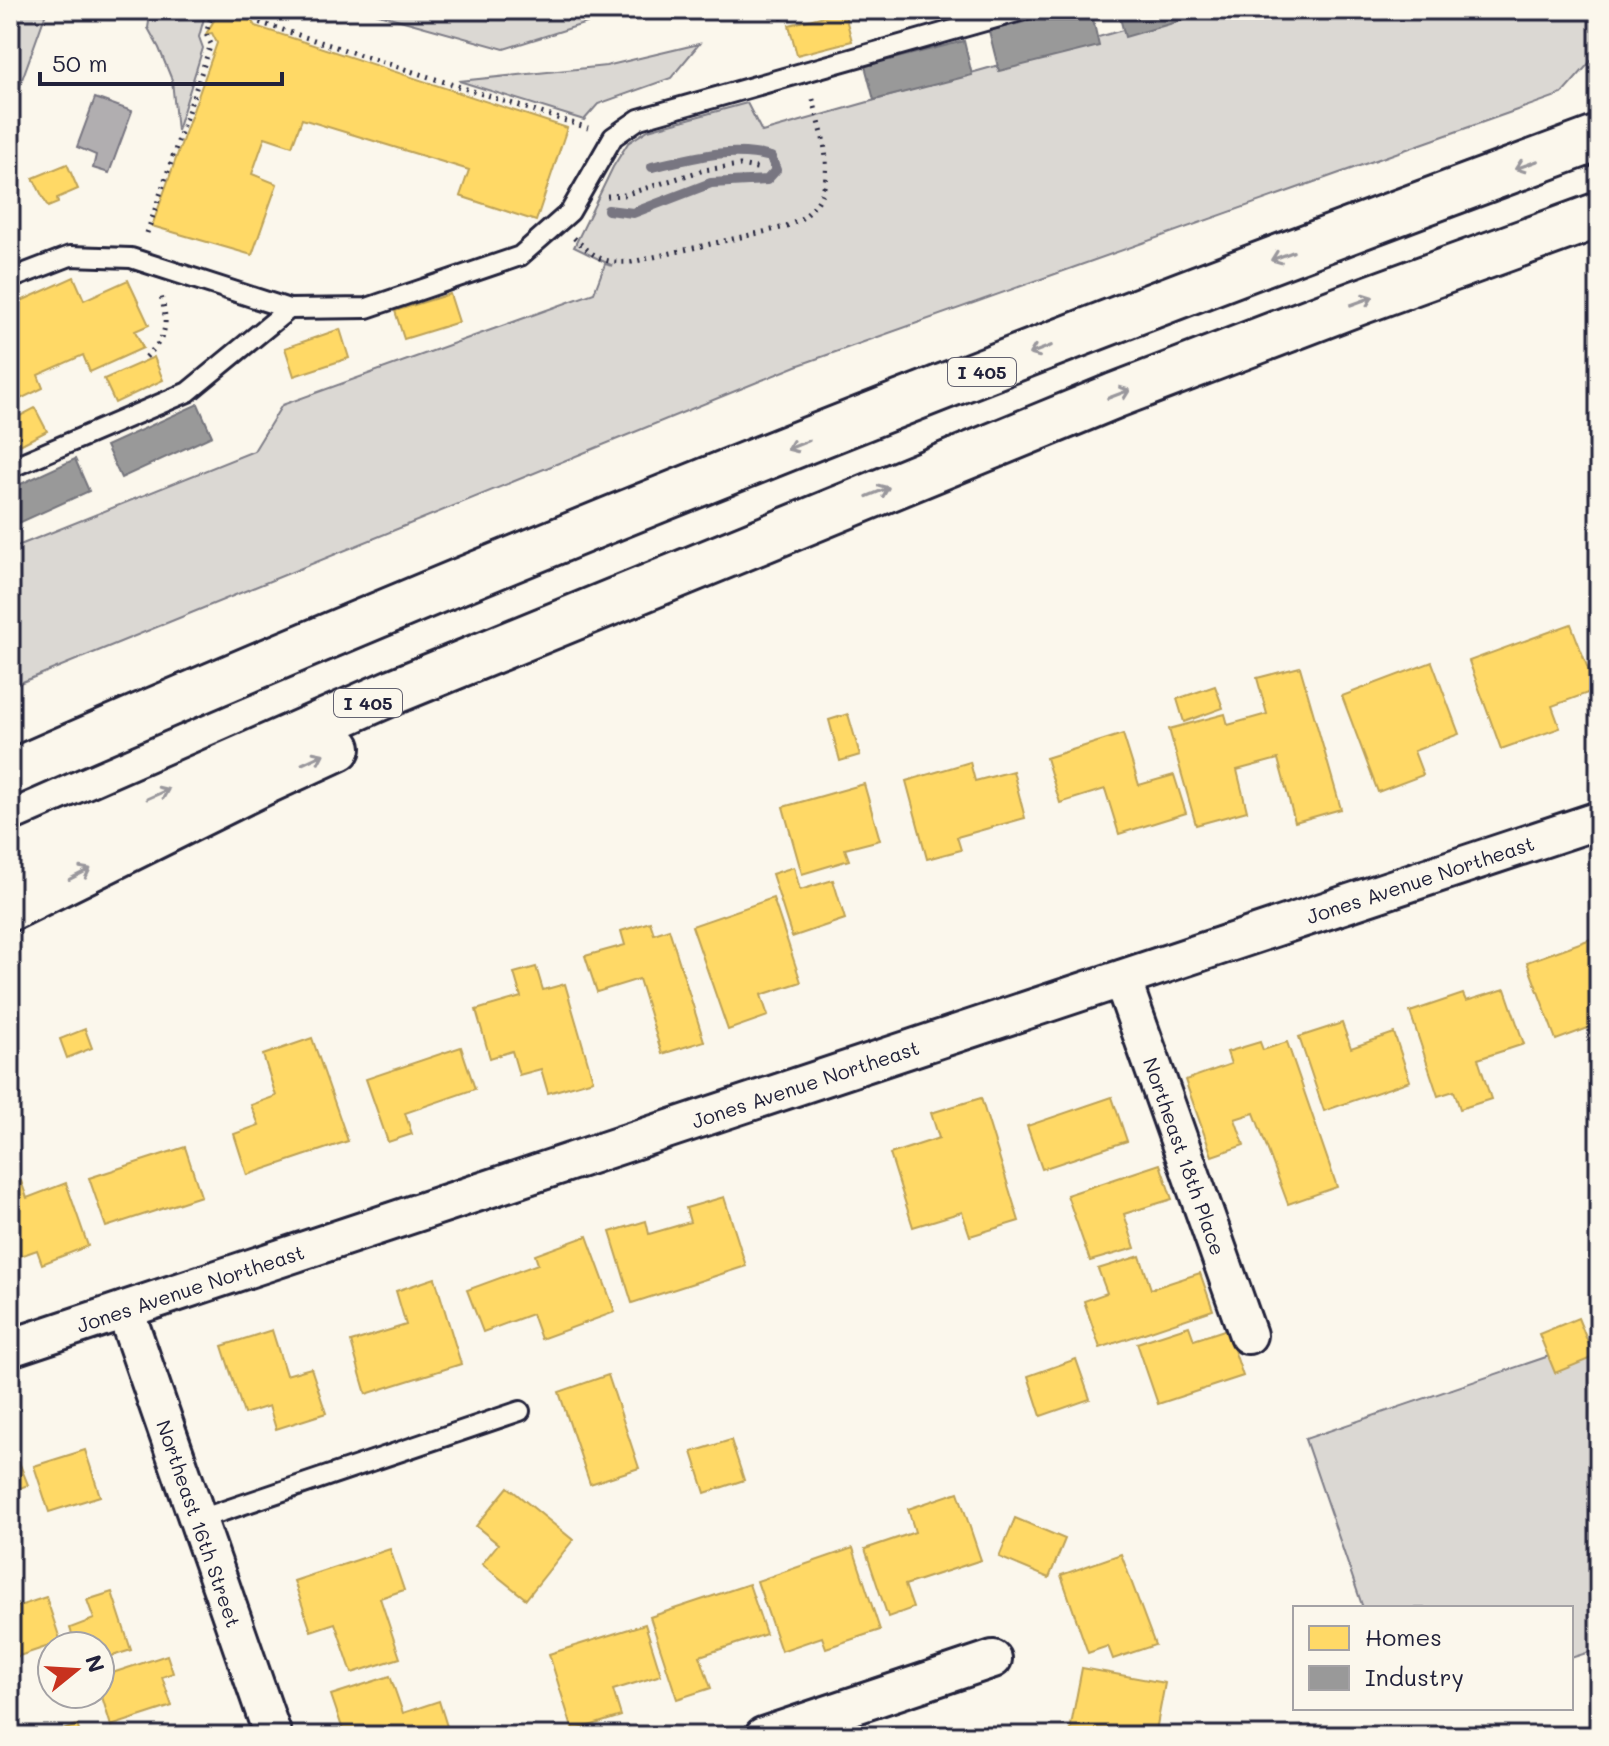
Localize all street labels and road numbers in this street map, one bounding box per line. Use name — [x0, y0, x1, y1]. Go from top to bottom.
road number: I 405 — [948, 358, 1016, 386]
road number: I 405 — [334, 689, 402, 717]
street label: Jones Avenue Northeast — [1303, 830, 1537, 929]
street label: Jones Avenue Northeast — [688, 1034, 922, 1134]
street label: Northeast 18th Place — [1138, 1054, 1232, 1259]
street label: Jones Avenue Northeast — [73, 1238, 307, 1338]
street label: Northeast 16th Street — [151, 1416, 247, 1631]

